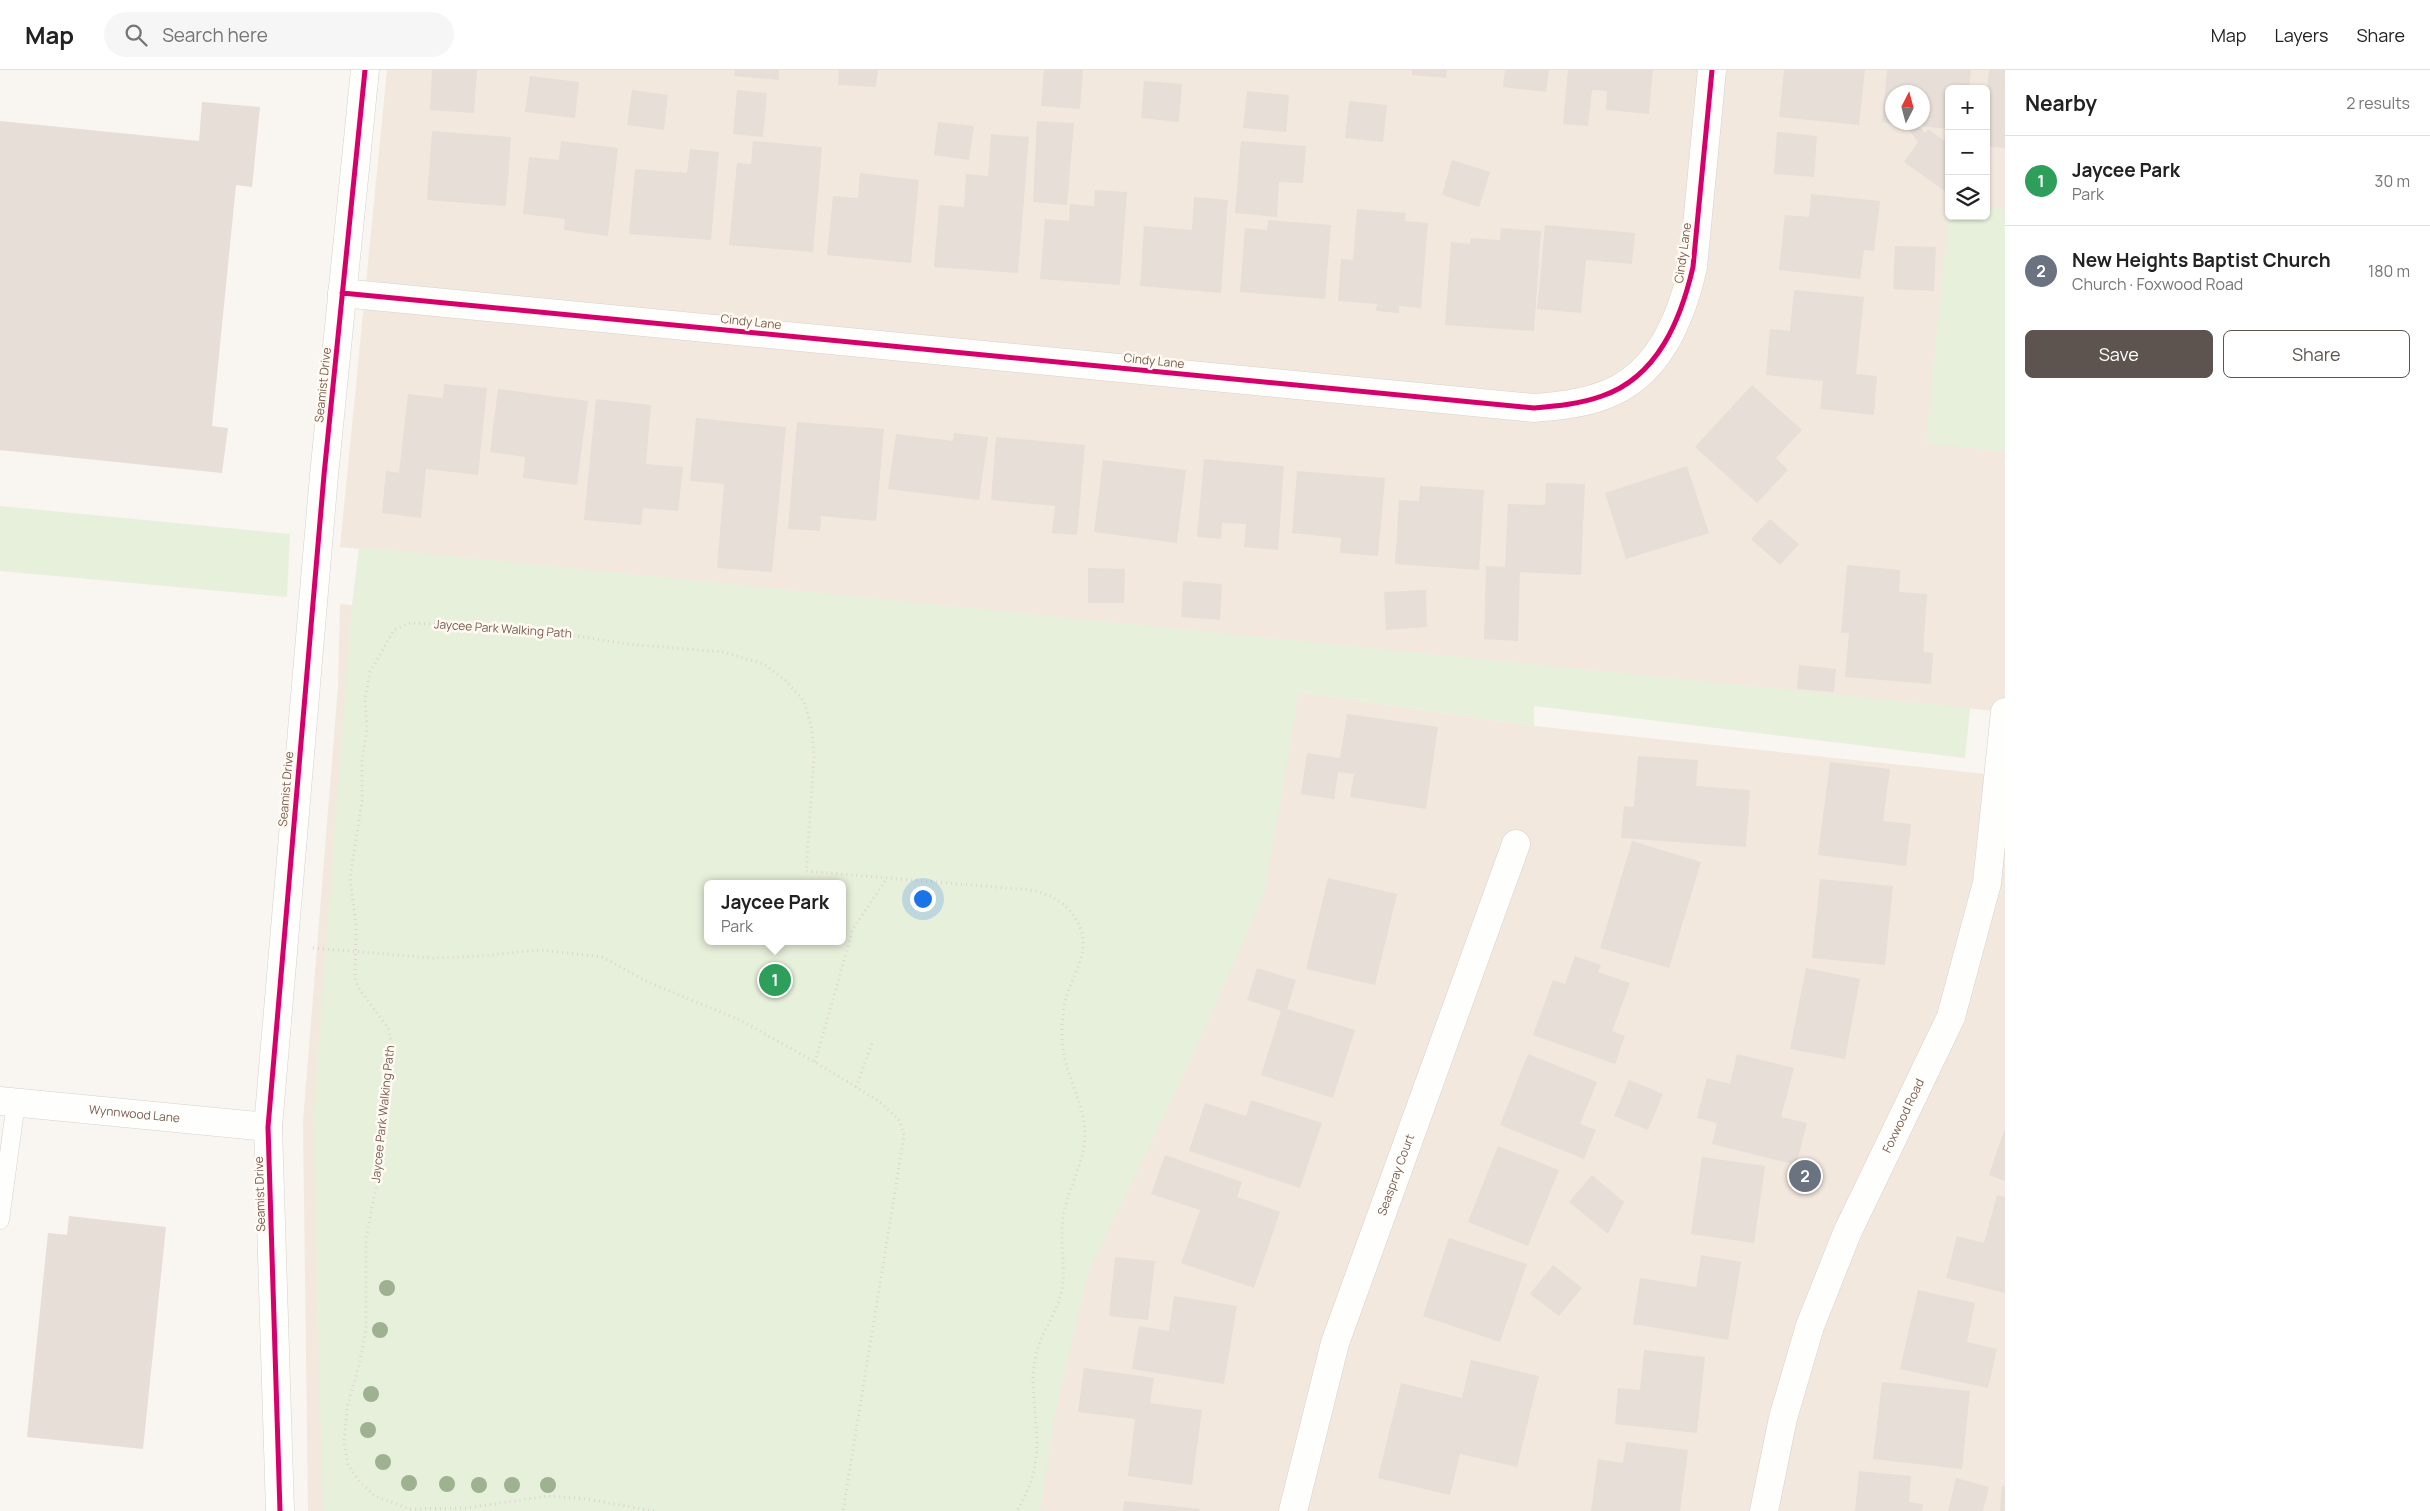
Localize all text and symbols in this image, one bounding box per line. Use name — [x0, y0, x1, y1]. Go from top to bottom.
search box — [104, 12, 454, 57]
text: Map — [25, 18, 74, 51]
icon: search — [122, 21, 150, 49]
text: Search here — [162, 22, 268, 48]
text: Map — [2211, 23, 2246, 47]
text: Layers — [2274, 23, 2328, 47]
text: Share — [2356, 23, 2405, 47]
north arrow — [1885, 85, 1930, 130]
map controls — [1945, 85, 1990, 220]
button: + — [1945, 85, 1990, 130]
text: Nearby — [2025, 89, 2097, 117]
text: 2 results — [2346, 92, 2410, 114]
button: − — [1945, 130, 1990, 175]
text: Jaycee Park — [2072, 157, 2180, 183]
text: 1 — [2037, 170, 2045, 192]
text: 30 m — [2375, 170, 2410, 192]
button: layers — [1945, 175, 1990, 220]
text: Park — [2072, 183, 2104, 205]
street label: Cindy Lane — [1670, 221, 1695, 284]
text: New Heights Baptist Church — [2072, 247, 2331, 273]
text: 2 — [2036, 260, 2046, 282]
text: 180 m — [2368, 260, 2410, 282]
text: Church · Foxwood Road — [2072, 273, 2243, 295]
street label: Cindy Lane — [720, 310, 782, 333]
button: Save — [2025, 330, 2213, 378]
button: Share — [2223, 330, 2410, 378]
street label: Seamist Drive — [310, 347, 335, 423]
street label: Cindy Lane — [1123, 349, 1185, 372]
street label: Jaycee Park Walking Path — [433, 615, 573, 642]
street label: Seamist Drive — [274, 751, 297, 827]
popup — [704, 880, 846, 945]
your location — [910, 886, 936, 912]
text: Jaycee Park — [721, 889, 829, 915]
text: Park — [721, 915, 753, 937]
pin: 1 — [759, 961, 791, 999]
street label: Jaycee Park Walking Path — [367, 1044, 398, 1184]
street label: Foxwood Road — [1878, 1076, 1928, 1155]
street label: Wynnwood Lane — [88, 1101, 181, 1126]
street label: Seaspray Court — [1373, 1131, 1418, 1218]
street label: Seamist Drive — [250, 1156, 269, 1232]
pin: 2 — [1789, 1157, 1821, 1195]

